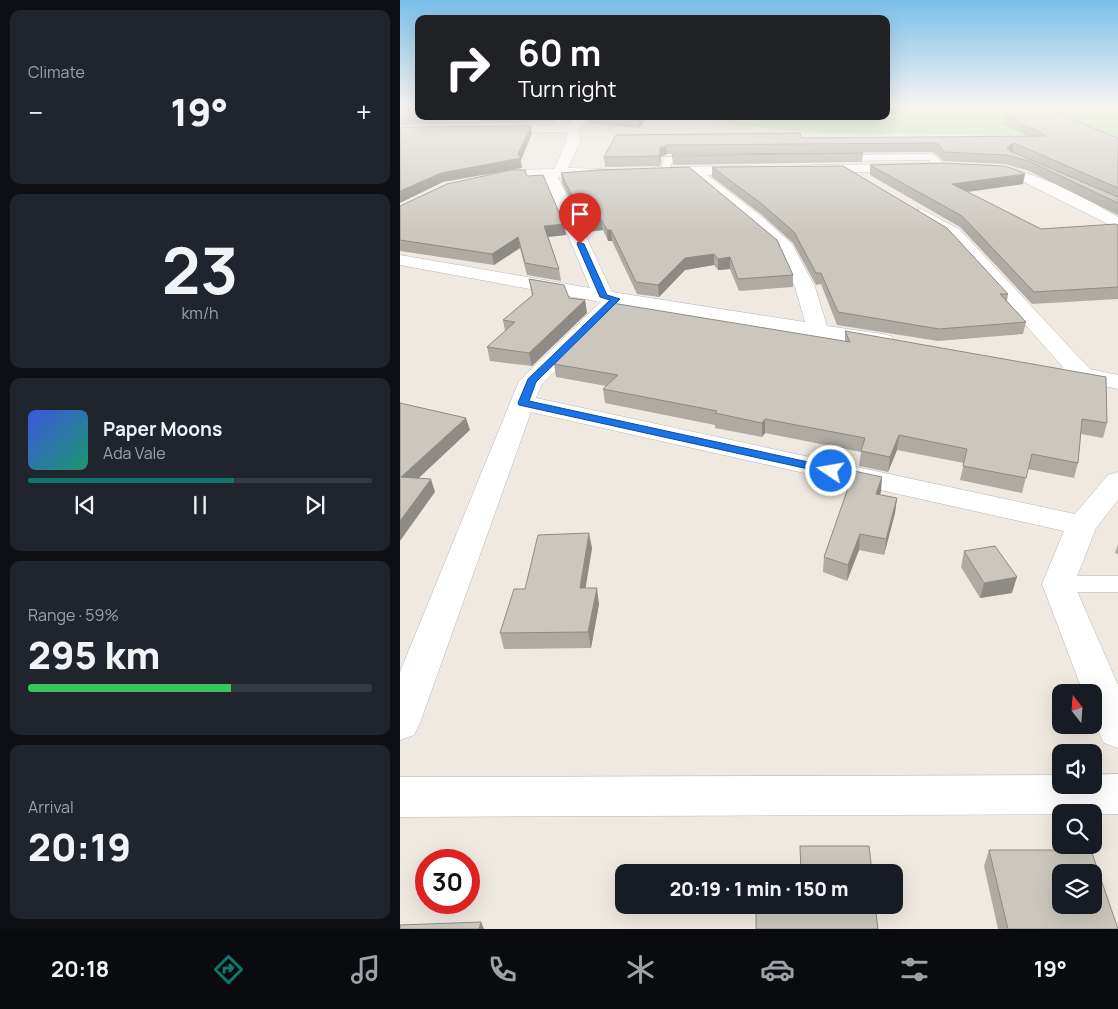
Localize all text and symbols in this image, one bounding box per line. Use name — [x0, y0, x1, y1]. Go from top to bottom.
text: 60 m — [518, 29, 601, 77]
icon: right — [435, 35, 500, 100]
text: Climate — [28, 61, 85, 83]
text: Turn right — [518, 74, 616, 104]
text: 19° — [170, 85, 228, 137]
text: − — [28, 93, 43, 131]
text: + — [356, 93, 372, 131]
pin — [559, 193, 601, 244]
icon: arrive — [566, 200, 594, 228]
text: 23 — [162, 225, 238, 314]
text: km/h — [181, 302, 219, 324]
text: Paper Moons — [103, 416, 222, 442]
text: Ada Vale — [103, 442, 166, 464]
position arrow — [804, 444, 856, 496]
icon: previous — [71, 491, 99, 519]
icon: pause — [186, 491, 214, 519]
icon: next — [301, 491, 329, 519]
text: Range · 59% — [28, 604, 119, 626]
text: 295 km — [28, 628, 160, 680]
north arrow — [1052, 684, 1102, 734]
map controls — [1052, 684, 1102, 914]
button: sound — [1052, 744, 1102, 794]
text: Arrival — [28, 796, 74, 818]
button: search — [1052, 804, 1102, 854]
text: 20:19 — [28, 820, 131, 872]
speed limit sign: 30 — [415, 849, 480, 914]
button: layers — [1052, 864, 1102, 914]
text: 20:19 · 1 min · 150 m — [670, 876, 848, 902]
icon: directions — [211, 952, 246, 987]
icon: music — [348, 952, 383, 987]
icon: phone — [485, 952, 520, 987]
icon: climate — [623, 952, 658, 987]
icon: car — [760, 952, 795, 987]
icon: filters — [897, 952, 932, 987]
text: 20:18 — [51, 954, 109, 984]
text: 19° — [1034, 954, 1067, 984]

